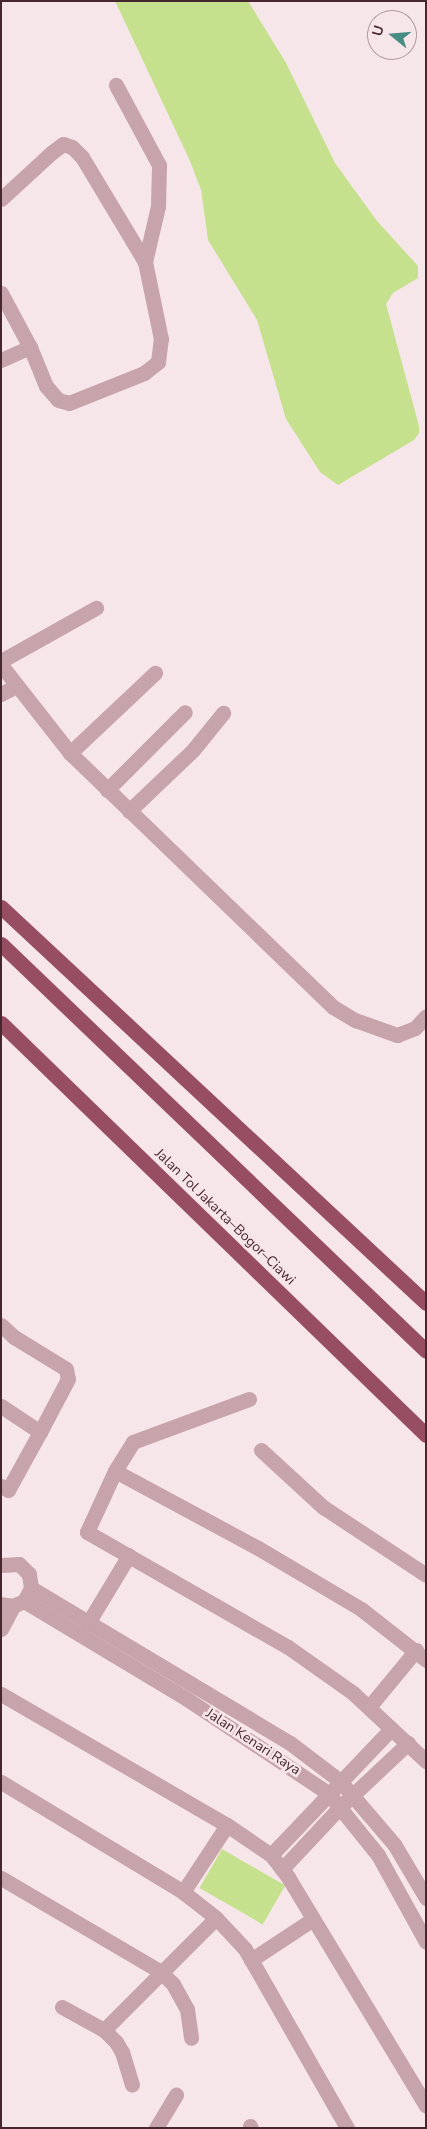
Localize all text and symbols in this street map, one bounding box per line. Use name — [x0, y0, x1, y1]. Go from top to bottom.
north arrow — [367, 10, 417, 60]
text: U — [368, 23, 389, 38]
street label: Jalan Tol Jakarta–Bogor–Ciawi — [151, 1145, 299, 1289]
street label: Jalan Kenari Raya — [203, 1705, 303, 1779]

